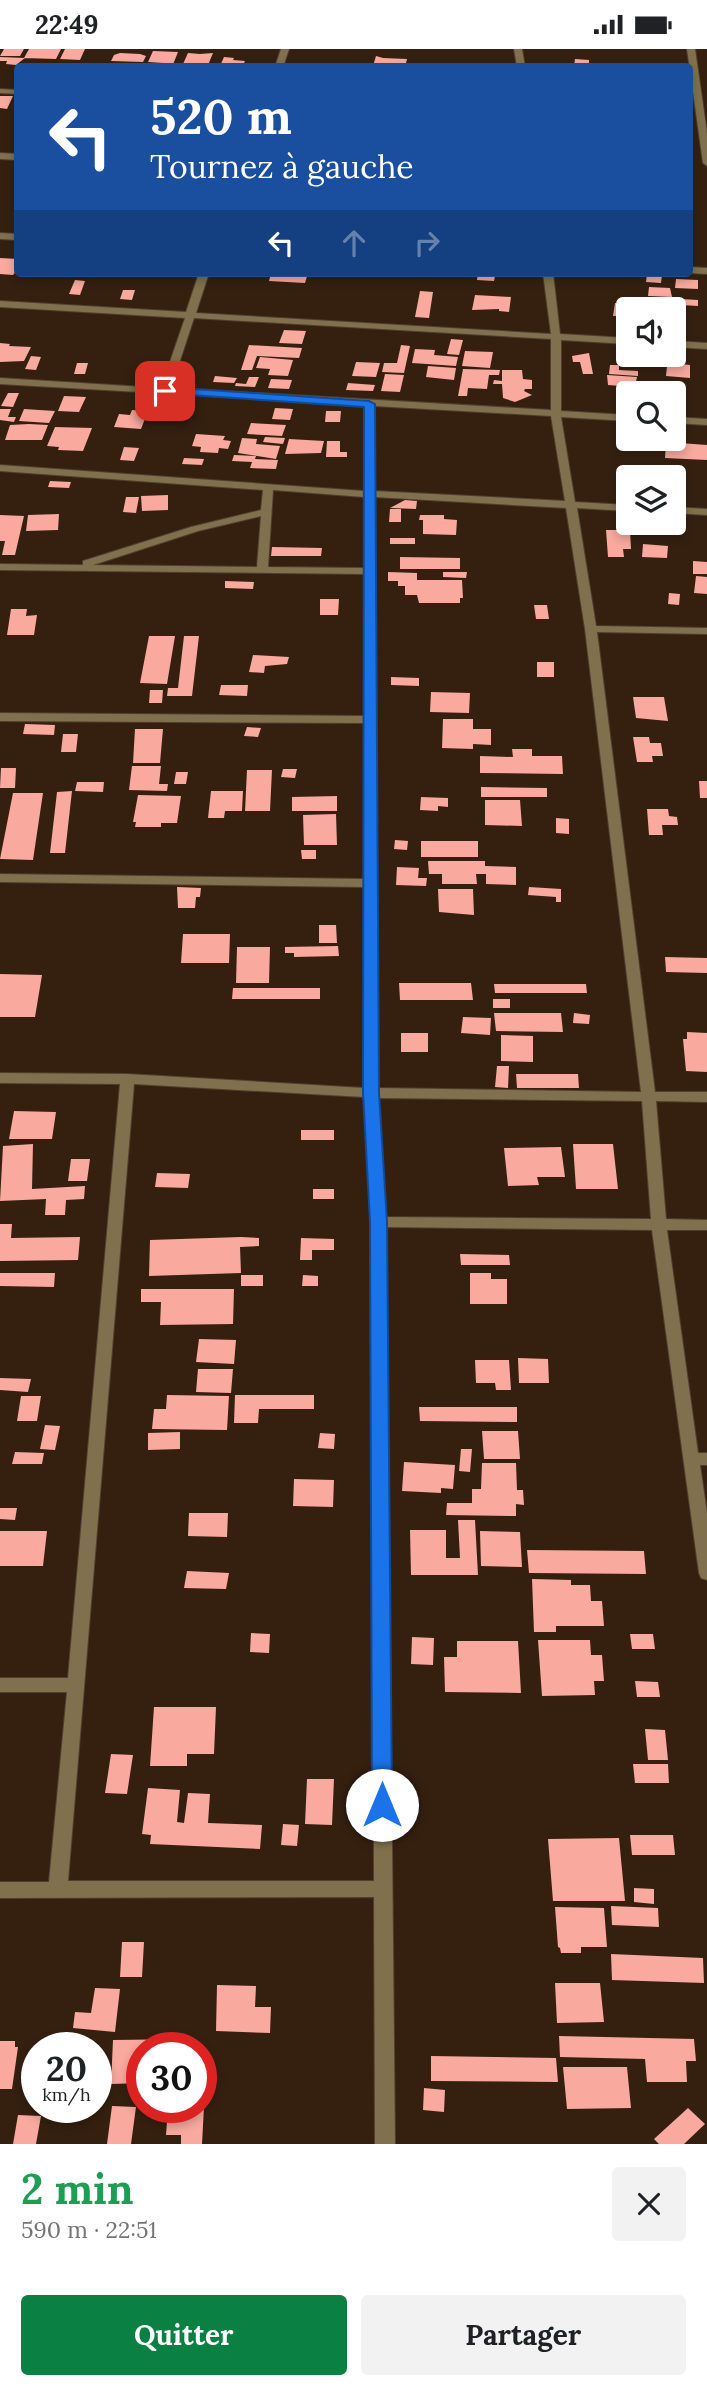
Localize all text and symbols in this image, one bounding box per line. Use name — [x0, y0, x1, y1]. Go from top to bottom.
text: 22:49 — [35, 8, 98, 41]
text: 520 m — [150, 85, 292, 147]
icon: left — [35, 91, 126, 182]
text: Tournez à gauche — [150, 146, 414, 187]
icon: left — [262, 224, 300, 262]
icon: ahead — [335, 224, 373, 262]
icon: right — [408, 224, 446, 262]
map controls — [616, 297, 686, 535]
button: sound — [616, 297, 686, 367]
pin — [135, 361, 195, 421]
icon: arrive — [146, 372, 184, 410]
button: search — [616, 381, 686, 451]
button: layers — [616, 465, 686, 535]
position arrow — [345, 1768, 419, 1842]
speed limit sign: 30 — [126, 2032, 217, 2123]
text: 20 — [46, 2046, 87, 2091]
text: km/h — [42, 2083, 91, 2106]
text: 2 min — [21, 2162, 134, 2216]
button: close — [612, 2167, 686, 2241]
text: 590 m · 22:51 — [21, 2215, 157, 2244]
button: Quitter — [21, 2295, 347, 2375]
button: Partager — [361, 2295, 686, 2375]

